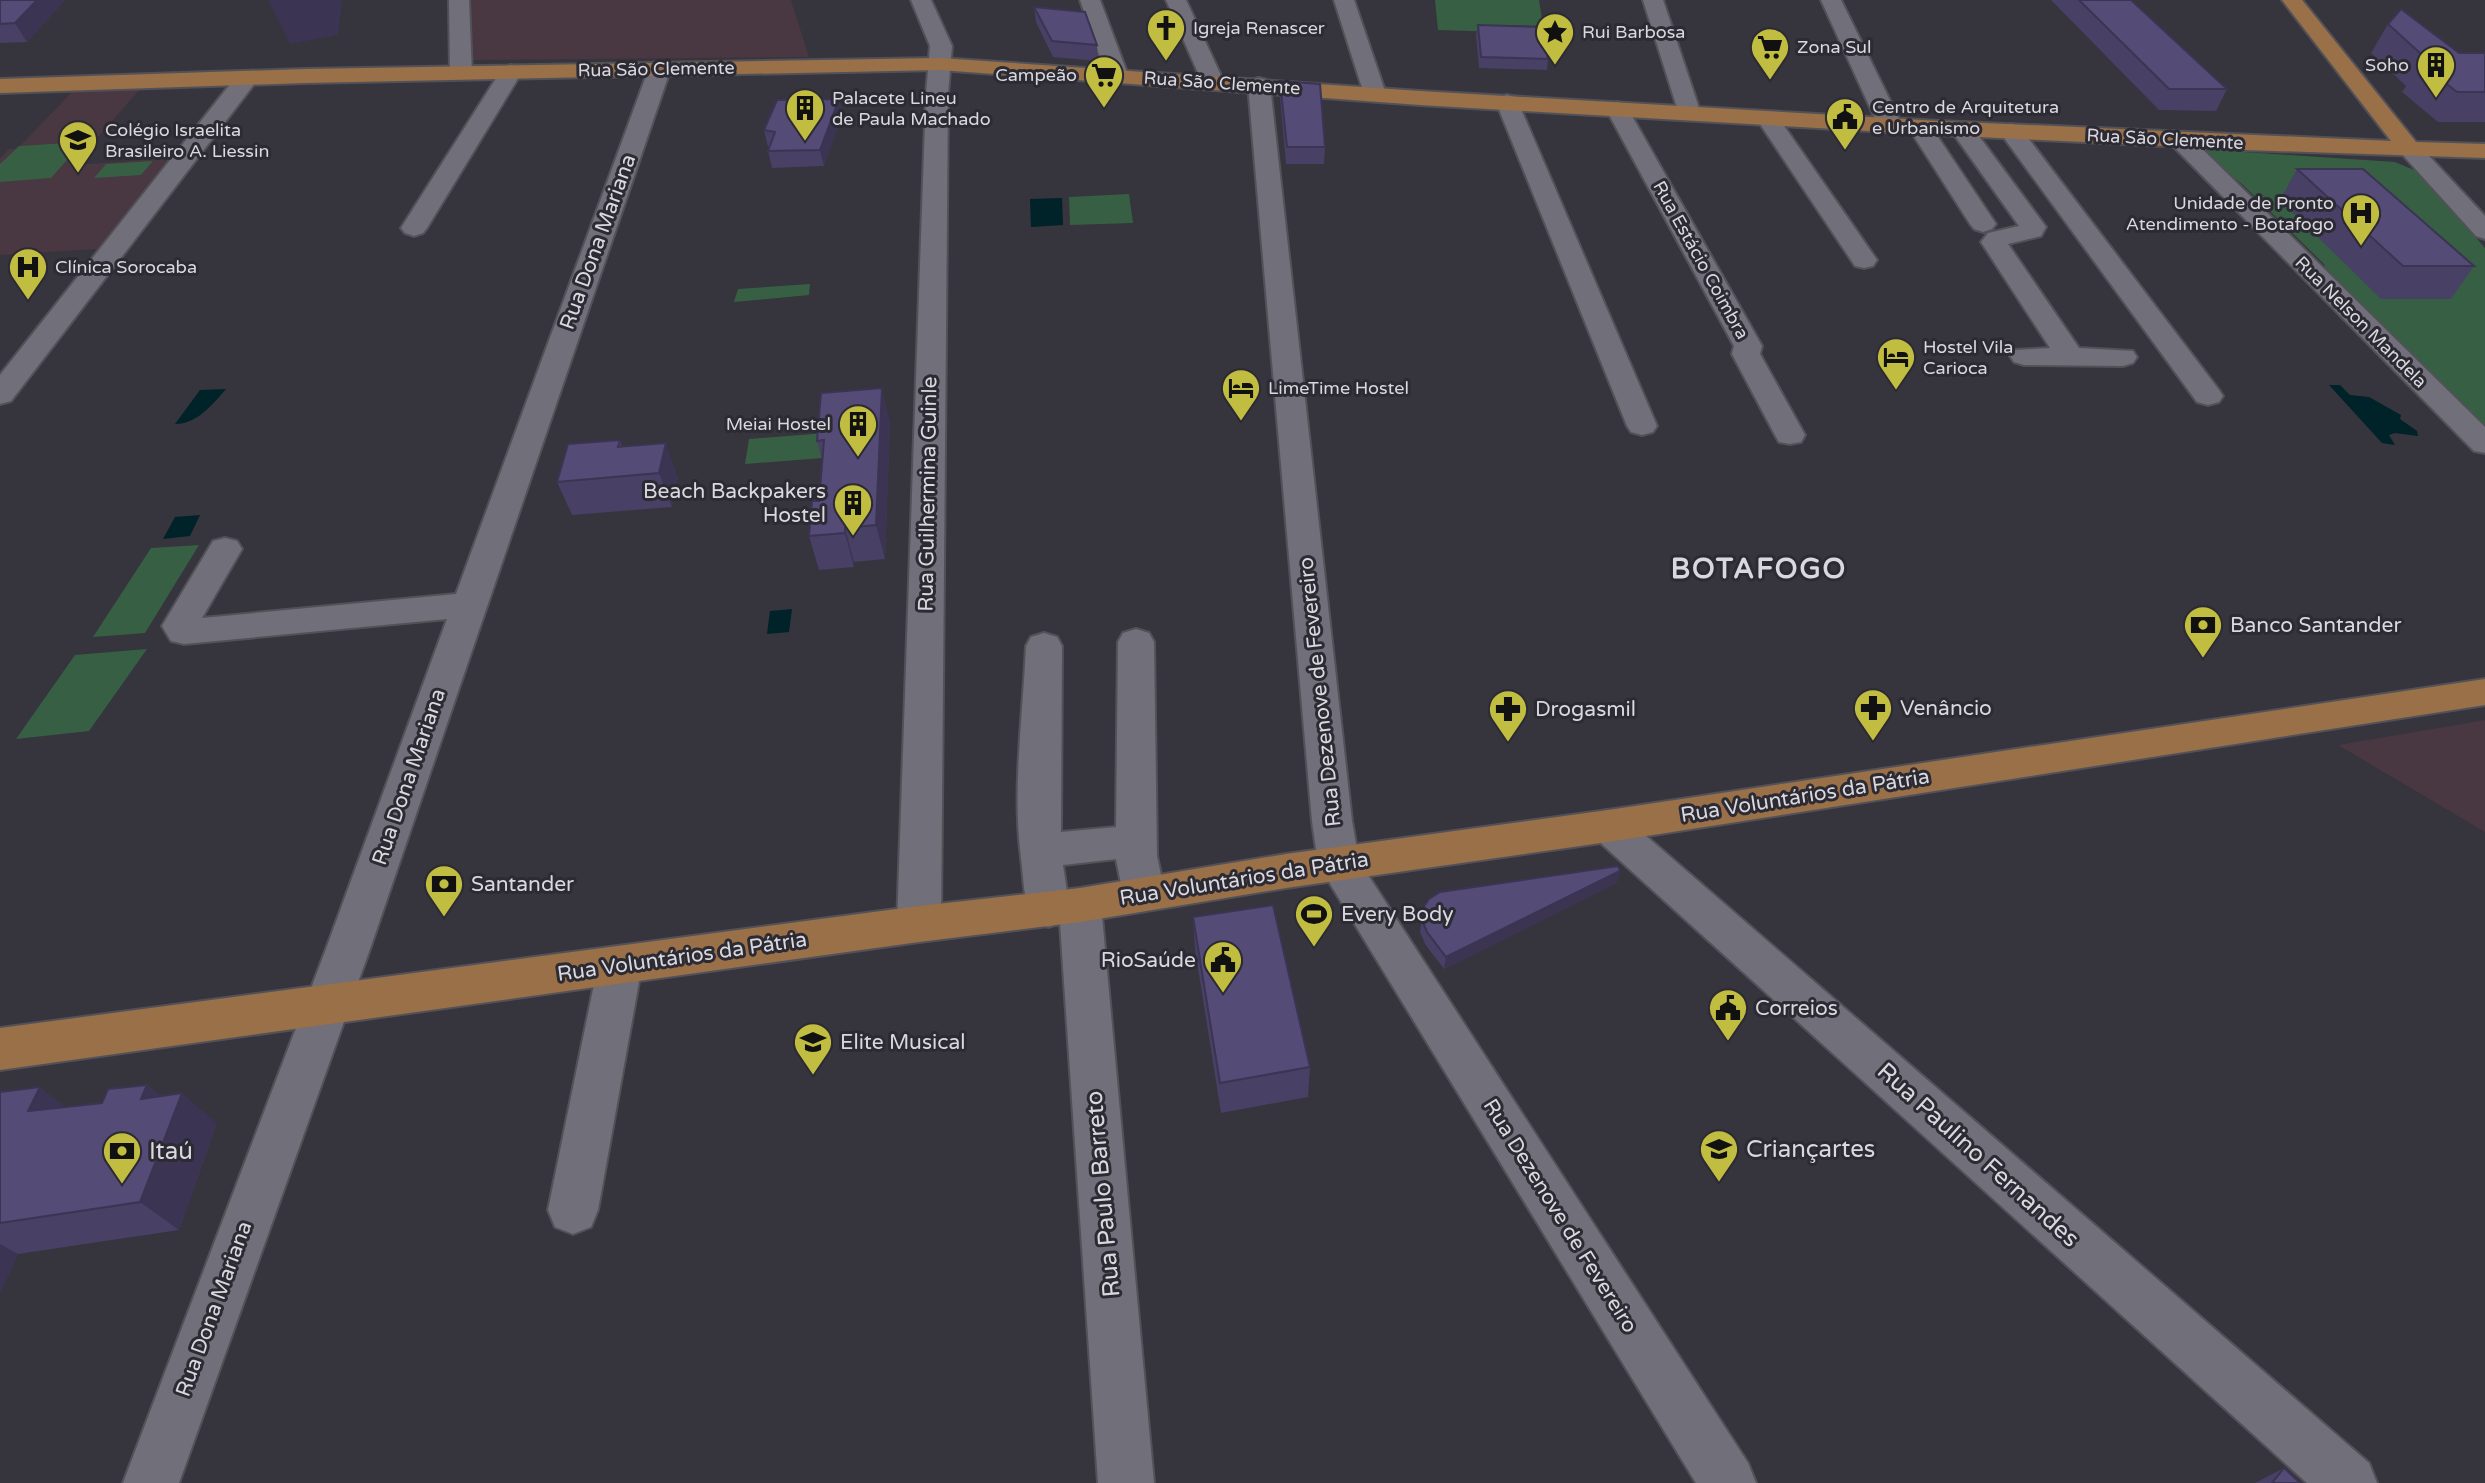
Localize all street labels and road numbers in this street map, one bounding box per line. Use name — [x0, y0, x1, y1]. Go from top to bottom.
street label: Rua São Clemente — [577, 57, 735, 81]
street label: Rua São Clemente — [1143, 67, 1301, 99]
street label: Rua São Clemente — [2086, 124, 2244, 154]
street label: Rua Dona Mariana — [555, 151, 641, 333]
street label: Rua Estácio Coimbra — [1648, 177, 1754, 343]
street label: Rua Nelson Mandela — [2291, 252, 2431, 392]
street label: Rua Guilhermina Guinle — [913, 376, 943, 612]
street label: Rua Dezenove de Fevereiro — [1293, 556, 1347, 828]
street label: Rua Dona Mariana — [367, 685, 451, 869]
street label: Rua Voluntários da Pátria — [1679, 764, 1931, 828]
street label: Rua Voluntários da Pátria — [1118, 847, 1370, 911]
street label: Rua Voluntários da Pátria — [556, 927, 808, 987]
street label: Rua Paulino Fernandes — [1871, 1057, 2085, 1253]
street label: Rua Paulo Barreto — [1080, 1090, 1126, 1298]
street label: Rua Dezenove de Fevereiro — [1478, 1095, 1642, 1337]
street label: Rua Dona Mariana — [171, 1218, 257, 1400]

